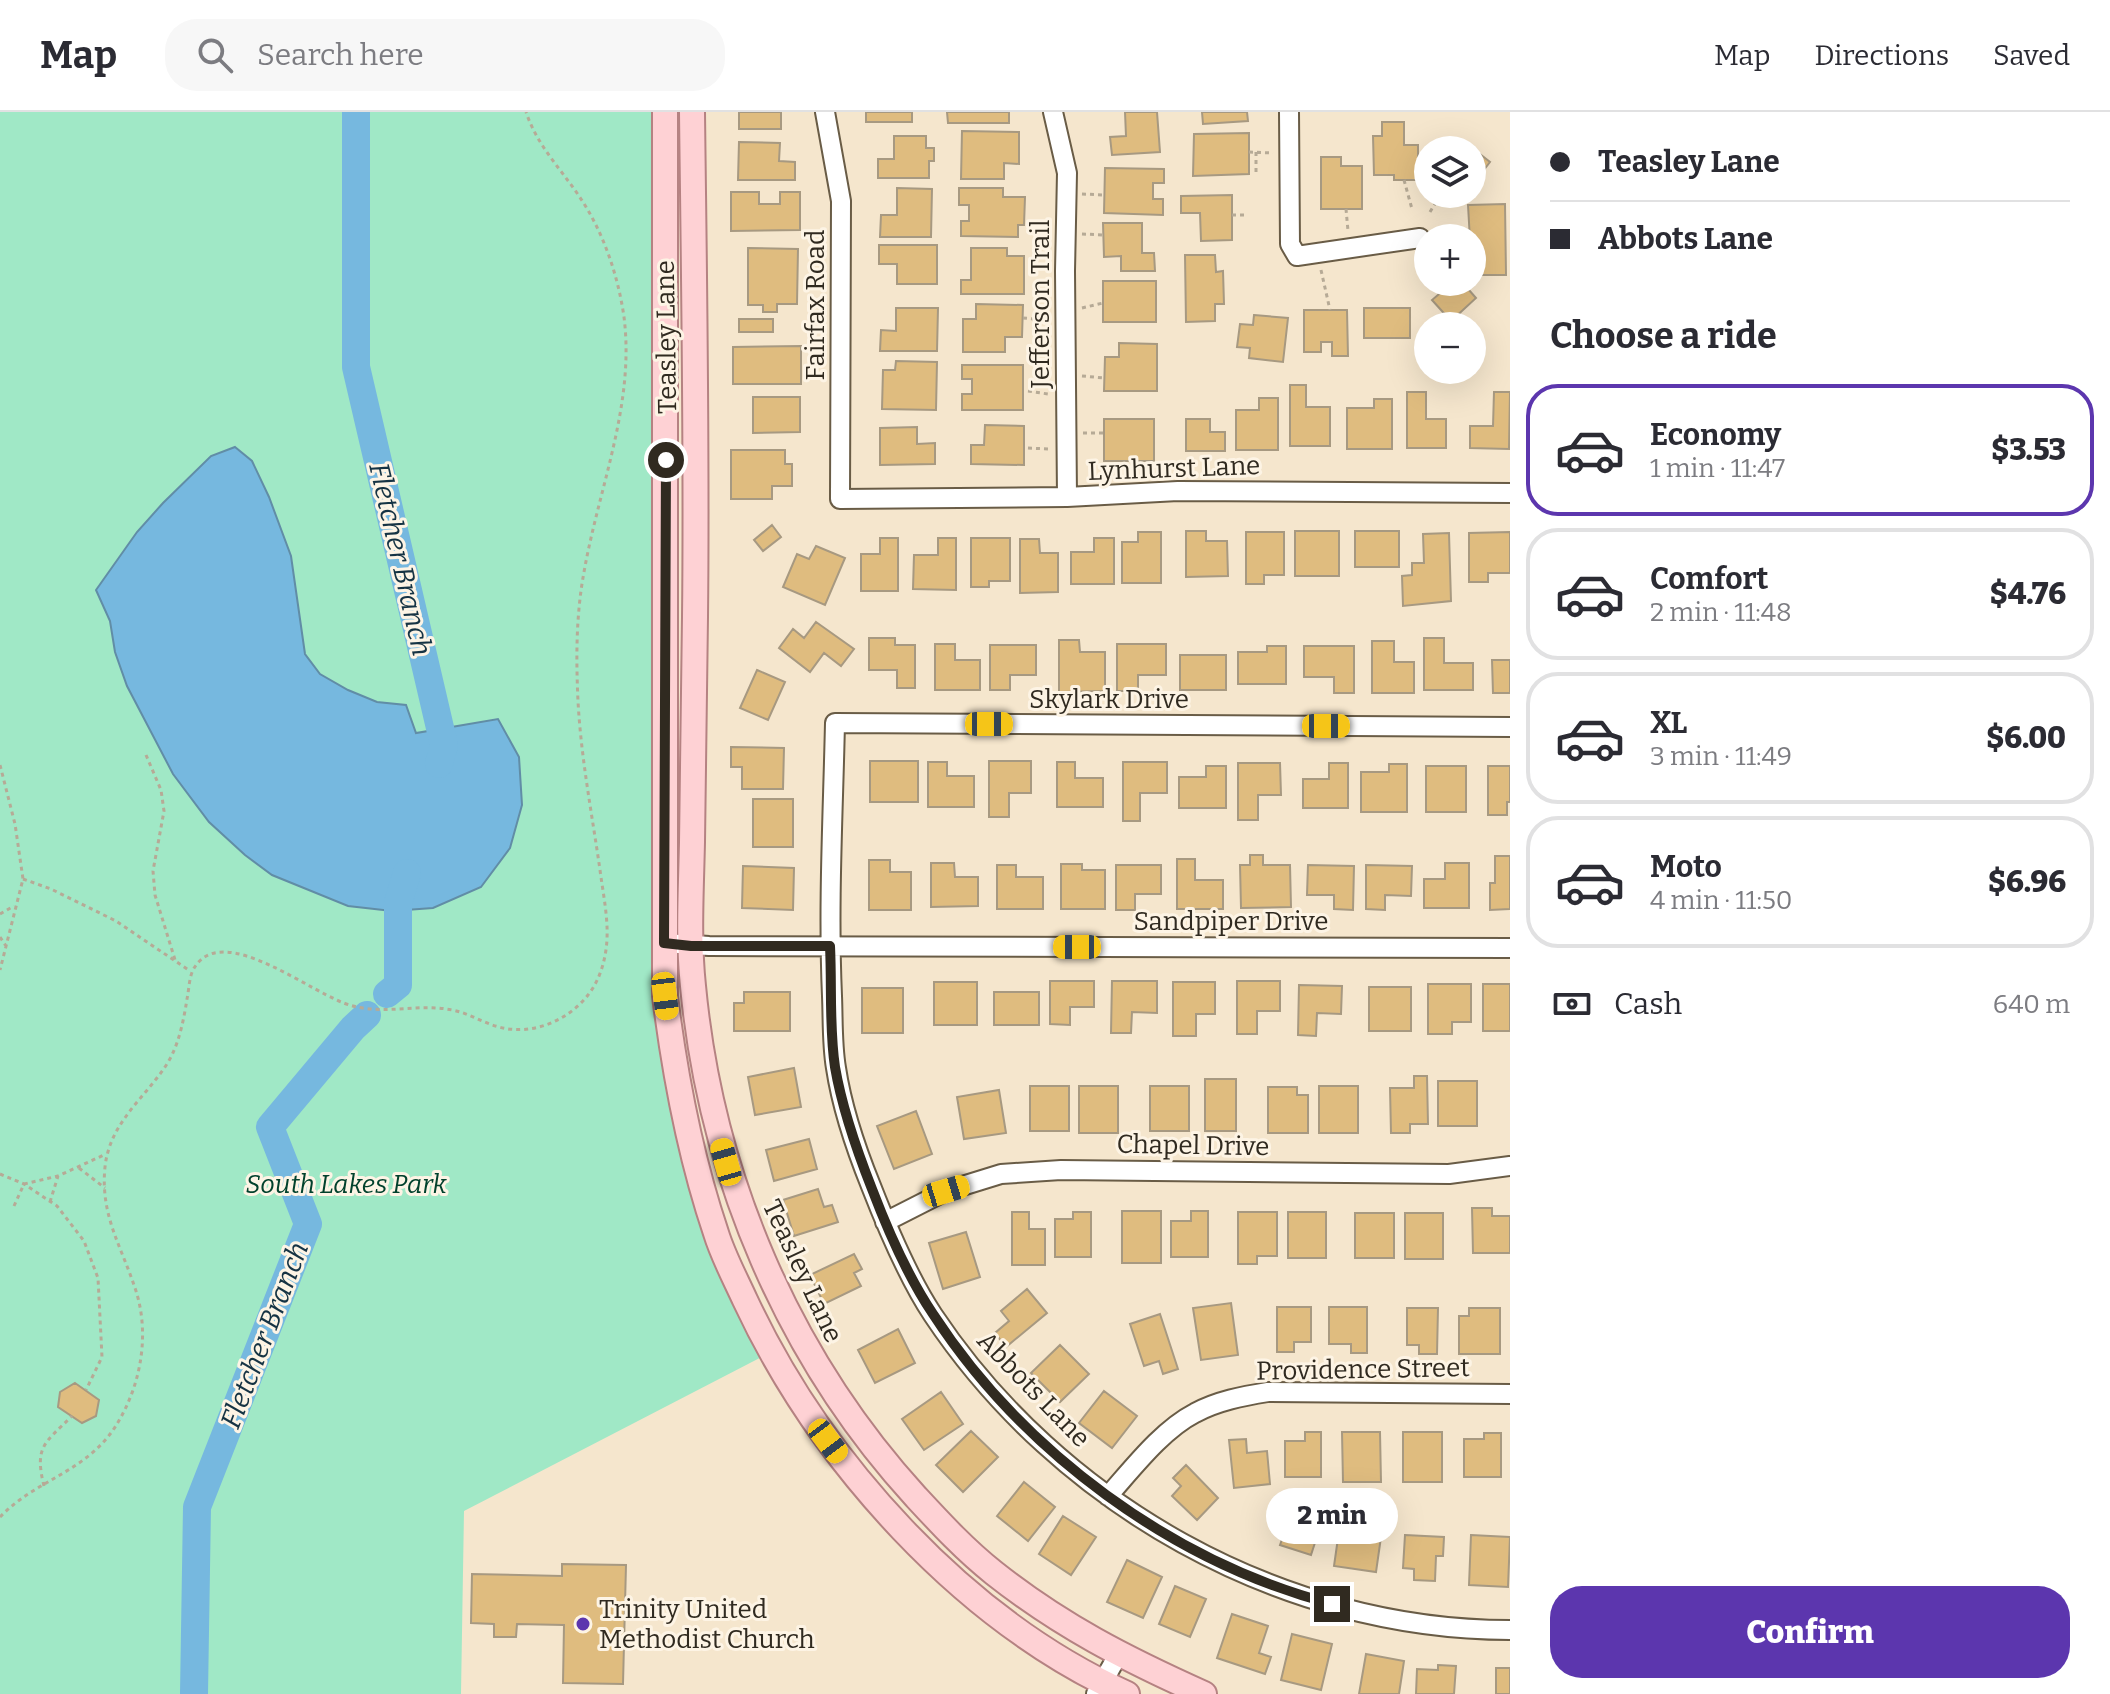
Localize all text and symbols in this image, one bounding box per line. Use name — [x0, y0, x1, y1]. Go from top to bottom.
search box — [165, 19, 725, 91]
text: Map — [40, 32, 117, 78]
icon: search — [193, 33, 237, 77]
text: Search here — [257, 37, 424, 73]
text: Map — [1714, 39, 1770, 72]
text: Directions — [1814, 39, 1949, 72]
text: Saved — [1993, 39, 2070, 72]
map controls — [1414, 136, 1486, 384]
button: layers — [1414, 136, 1486, 208]
text: Teasley Lane — [1598, 144, 1780, 180]
street label: Jefferson Trail — [1025, 219, 1056, 390]
text: Abbots Lane — [1598, 221, 1773, 257]
button: + — [1414, 224, 1486, 296]
street label: Fairfax Road — [800, 230, 831, 380]
street label: Teasley Lane — [650, 260, 683, 414]
button: − — [1414, 312, 1486, 384]
text: Choose a ride — [1550, 314, 1777, 358]
icon: car — [1554, 414, 1626, 486]
text: Economy — [1650, 417, 1781, 453]
text: $3.53 — [1991, 432, 2066, 468]
route start — [648, 442, 684, 478]
street label: Lynhurst Lane — [1087, 450, 1261, 487]
text: 1 min · 11:47 — [1650, 453, 1785, 484]
water label: Fletcher Branch — [362, 459, 439, 659]
icon: car — [1554, 558, 1626, 630]
text: Comfort — [1650, 561, 1768, 597]
text: $4.76 — [1990, 576, 2066, 612]
text: 2 min · 11:48 — [1650, 597, 1792, 628]
street label: Skylark Drive — [1029, 684, 1189, 715]
icon: car — [1554, 702, 1626, 774]
text: XL — [1650, 705, 1687, 741]
car — [965, 712, 1013, 736]
car — [1302, 714, 1350, 738]
text: $6.00 — [1986, 720, 2066, 756]
text: 3 min · 11:49 — [1650, 741, 1792, 772]
icon: car — [1554, 846, 1626, 918]
text: Moto — [1650, 849, 1722, 885]
text: $6.96 — [1988, 864, 2066, 900]
text: 4 min · 11:50 — [1650, 885, 1792, 916]
street label: Sandpiper Drive — [1134, 906, 1328, 937]
car — [1053, 935, 1101, 959]
car — [650, 971, 680, 1021]
icon: cash — [1550, 982, 1594, 1026]
text: Cash — [1614, 986, 1682, 1022]
text: 640 m — [1993, 989, 2070, 1020]
street label: Chapel Drive — [1116, 1129, 1270, 1162]
car — [708, 1136, 744, 1188]
park label: South Lakes Park — [245, 1169, 447, 1200]
car — [920, 1173, 972, 1209]
street label: Teasley Lane — [756, 1195, 849, 1347]
water label: Fletcher Branch — [214, 1237, 315, 1433]
street label: Abbots Lane — [971, 1325, 1096, 1454]
street label: Providence Street — [1256, 1352, 1471, 1387]
car — [804, 1415, 852, 1467]
callout: 2 min — [1266, 1488, 1398, 1544]
text: 2 min — [1297, 1500, 1367, 1531]
route end — [1314, 1586, 1350, 1622]
button: Confirm — [1550, 1586, 2070, 1678]
place label: Trinity United Methodist Church — [599, 1594, 815, 1655]
marker: Trinity United Methodist Church — [574, 1615, 592, 1633]

